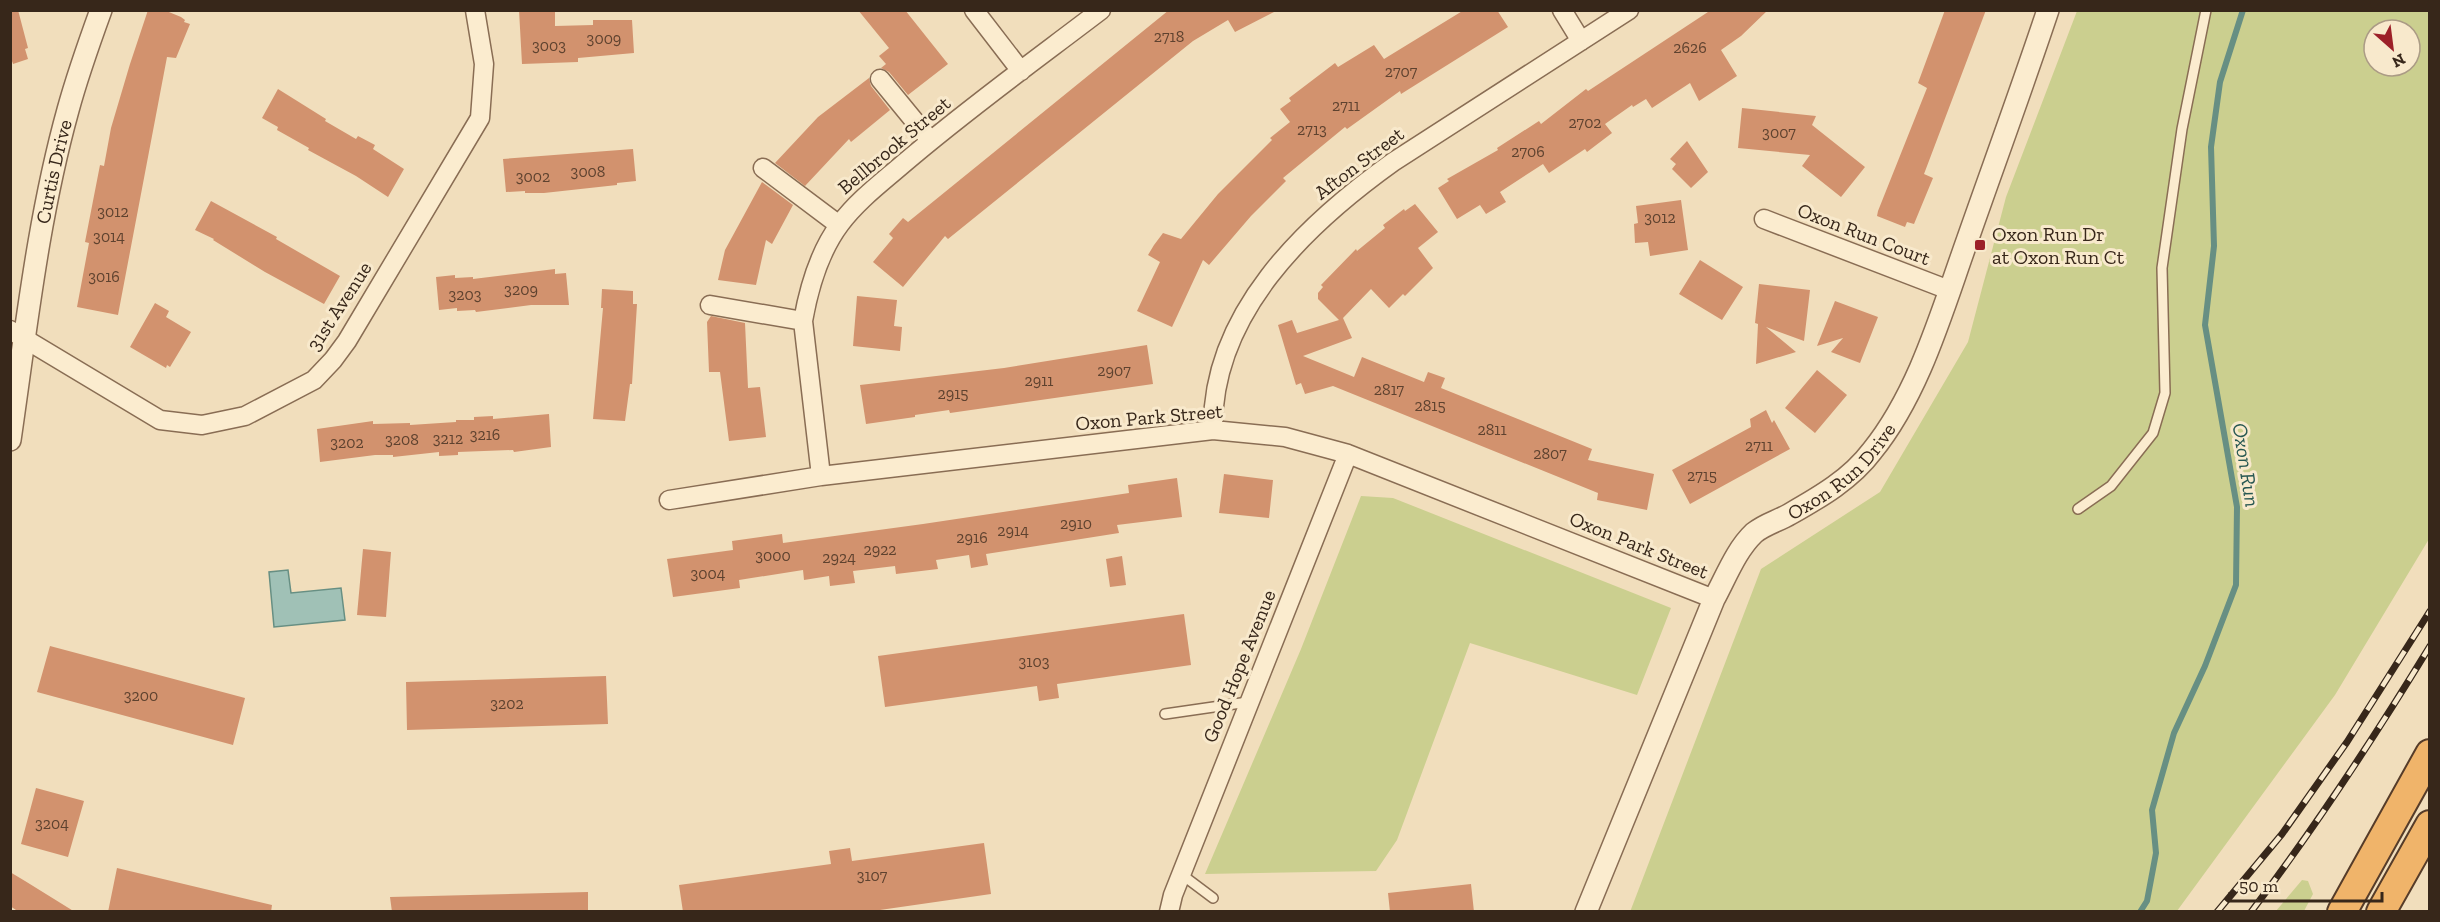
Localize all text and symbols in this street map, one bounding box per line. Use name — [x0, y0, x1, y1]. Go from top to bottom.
north arrow — [2362, 18, 2422, 78]
house number: 2718 — [1154, 27, 1184, 46]
house number: 3009 — [587, 29, 621, 48]
house number: 3003 — [532, 36, 566, 55]
house number: 2626 — [1673, 38, 1707, 57]
text: N — [2389, 50, 2409, 72]
house number: 2707 — [1385, 62, 1418, 81]
street label: Bellbrook Street — [833, 91, 956, 199]
house number: 2711 — [1332, 96, 1360, 115]
house number: 2702 — [1568, 113, 1602, 132]
street label: Curtis Drive — [31, 117, 77, 226]
house number: 2713 — [1297, 120, 1327, 139]
street label: Afton Street — [1310, 121, 1409, 204]
house number: 3007 — [1762, 123, 1796, 142]
house number: 2706 — [1511, 142, 1545, 161]
house number: 3008 — [571, 162, 605, 181]
house number: 3002 — [516, 167, 550, 186]
street label: Oxon Run Court — [1794, 198, 1934, 271]
house number: 3012 — [97, 202, 129, 221]
house number: 3012 — [1644, 208, 1676, 227]
place label: Oxon Run Dr at Oxon Run Ct — [1992, 222, 2125, 269]
house number: 3014 — [93, 227, 125, 246]
marker: Oxon Run Dr at Oxon Run Ct — [1973, 238, 1987, 252]
street label: 31st Avenue — [301, 257, 377, 355]
house number: 3016 — [88, 267, 120, 286]
house number: 3209 — [504, 280, 538, 299]
house number: 3203 — [448, 285, 482, 304]
house number: 2907 — [1097, 361, 1131, 380]
house number: 2911 — [1024, 371, 1054, 390]
house number: 2817 — [1374, 380, 1405, 399]
house number: 2915 — [937, 384, 969, 403]
house number: 2815 — [1414, 396, 1446, 415]
street label: Oxon Park Street — [1074, 399, 1224, 435]
street label: Oxon Run Drive — [1783, 418, 1901, 525]
house number: 2811 — [1477, 420, 1507, 439]
water label: Oxon Run — [2228, 421, 2265, 509]
house number: 3216 — [470, 425, 500, 444]
house number: 3212 — [433, 429, 463, 448]
house number: 3208 — [385, 430, 419, 449]
house number: 3202 — [330, 433, 364, 452]
house number: 2711 — [1745, 436, 1773, 455]
house number: 2807 — [1533, 444, 1567, 463]
house number: 2715 — [1687, 466, 1717, 485]
street label: Oxon Park Street — [1566, 506, 1712, 584]
house number: 2910 — [1060, 514, 1092, 533]
house number: 2914 — [997, 521, 1029, 540]
house number: 2916 — [956, 528, 988, 547]
house number: 2922 — [863, 540, 897, 559]
house number: 3000 — [755, 546, 791, 565]
house number: 2924 — [822, 548, 856, 567]
house number: 3004 — [691, 564, 726, 583]
street label: Good Hope Avenue — [1197, 586, 1281, 746]
house number: 3103 — [1018, 652, 1050, 671]
house number: 3200 — [124, 686, 158, 705]
house number: 3202 — [490, 694, 524, 713]
house number: 3204 — [35, 814, 69, 833]
scale bar — [2230, 865, 2382, 903]
house number: 3107 — [857, 866, 888, 885]
text: 50 m — [2239, 875, 2279, 897]

